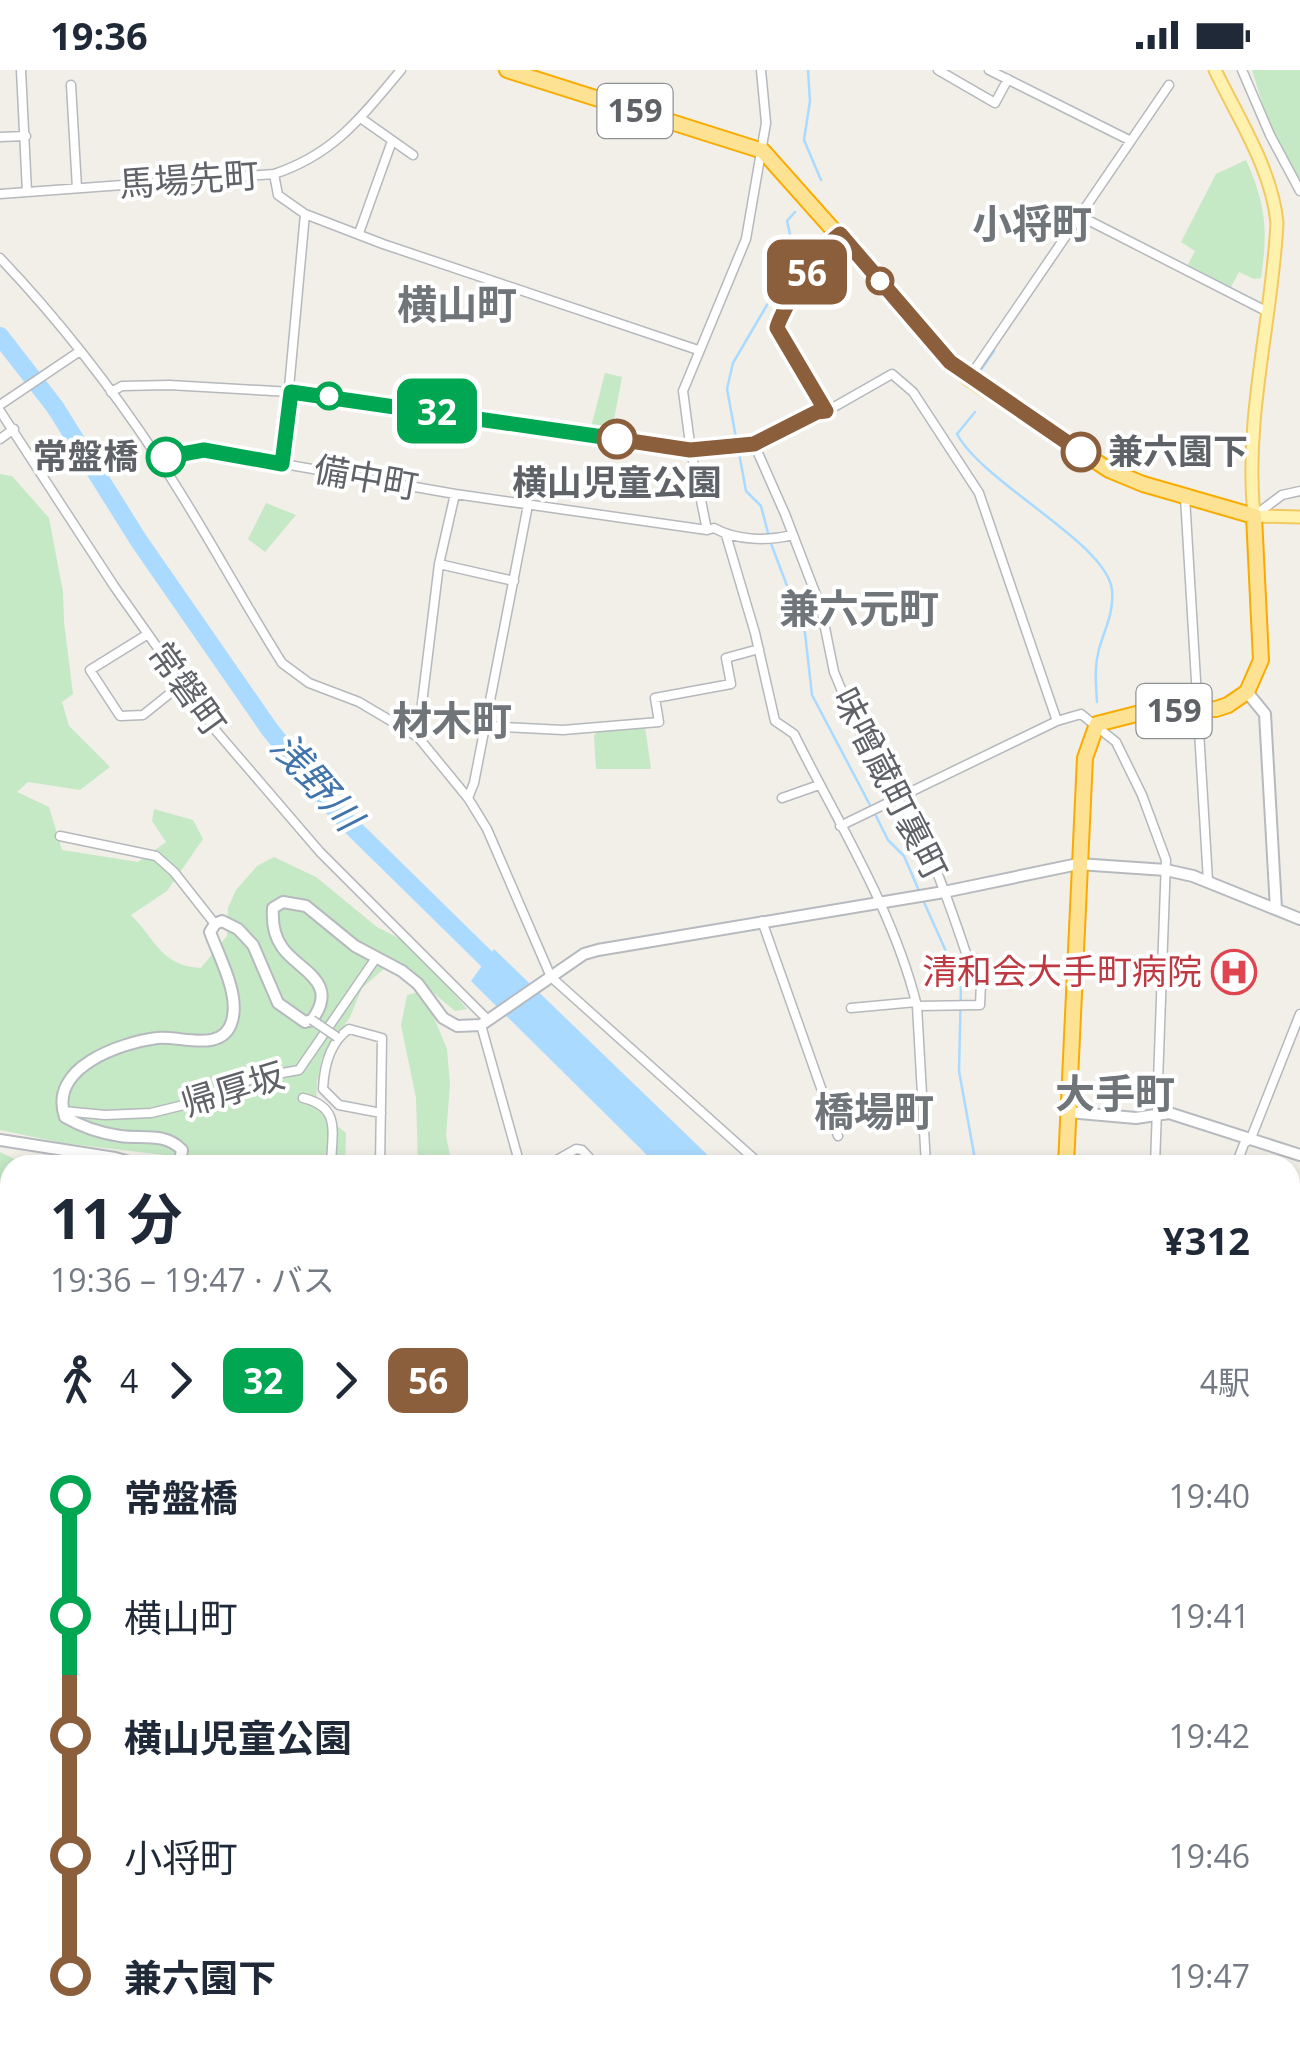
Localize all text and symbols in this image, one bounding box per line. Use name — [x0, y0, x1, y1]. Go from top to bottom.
text: 19:36 — [50, 9, 148, 61]
road number: 159 — [598, 84, 672, 138]
street label: 馬場先町 — [117, 150, 260, 207]
district label: 小将町 — [972, 195, 1092, 250]
line badge: 56 — [762, 240, 852, 304]
text: 56 — [787, 249, 827, 296]
unlabelled marker — [867, 268, 893, 294]
district label: 横山町 — [397, 276, 517, 331]
line badge: 32 — [392, 378, 482, 444]
unlabelled marker — [316, 383, 342, 409]
text: 32 — [417, 388, 457, 435]
marker: 横山児童公園 — [598, 420, 636, 458]
place label: 兼六園下 — [1108, 427, 1248, 474]
place label: 常盤橋 — [33, 432, 138, 479]
marker: 兼六園下 — [1062, 433, 1100, 471]
marker: 常盤橋 — [147, 438, 185, 476]
street label: 備中町 — [310, 444, 422, 509]
place label: 横山児童公園 — [512, 458, 722, 505]
district label: 兼六元町 — [779, 580, 939, 635]
street label: 常磐町 — [138, 632, 238, 744]
street label: 味噌蔵町裏町 — [823, 679, 960, 888]
road number: 159 — [1136, 684, 1212, 738]
district label: 材木町 — [392, 692, 512, 747]
water label: 浅野川 — [260, 721, 377, 844]
place label: 清和会大手町病院 — [922, 947, 1202, 994]
hospital icon: 清和会大手町病院 — [1211, 949, 1257, 995]
street label: 帰厚坂 — [175, 1051, 290, 1126]
district label: 大手町 — [1055, 1065, 1175, 1120]
district label: 橋場町 — [814, 1083, 934, 1138]
text: 11 分 — [50, 1180, 182, 1255]
text: ¥312 — [1163, 1214, 1250, 1266]
text: 19:36 – 19:47 · バス — [50, 1258, 335, 1301]
icon: walk — [50, 1353, 105, 1408]
icon: forward — [153, 1353, 208, 1408]
icon: forward — [318, 1353, 373, 1408]
text: 32 — [243, 1357, 283, 1404]
text: 56 — [408, 1357, 448, 1404]
text: 4 — [120, 1359, 138, 1402]
text: 4駅 — [1200, 1360, 1250, 1403]
text: 常盤橋 — [124, 1471, 238, 1523]
text: 19:40 — [1168, 1474, 1250, 1517]
text: 横山町 — [124, 1591, 238, 1643]
text: 19:41 — [1168, 1594, 1250, 1637]
text: 横山児童公園 — [124, 1711, 352, 1763]
text: 19:42 — [1168, 1714, 1250, 1757]
text: 小将町 — [124, 1831, 238, 1883]
text: 19:46 — [1168, 1834, 1250, 1877]
text: 兼六園下 — [124, 1951, 276, 2003]
text: 19:47 — [1168, 1954, 1250, 1997]

